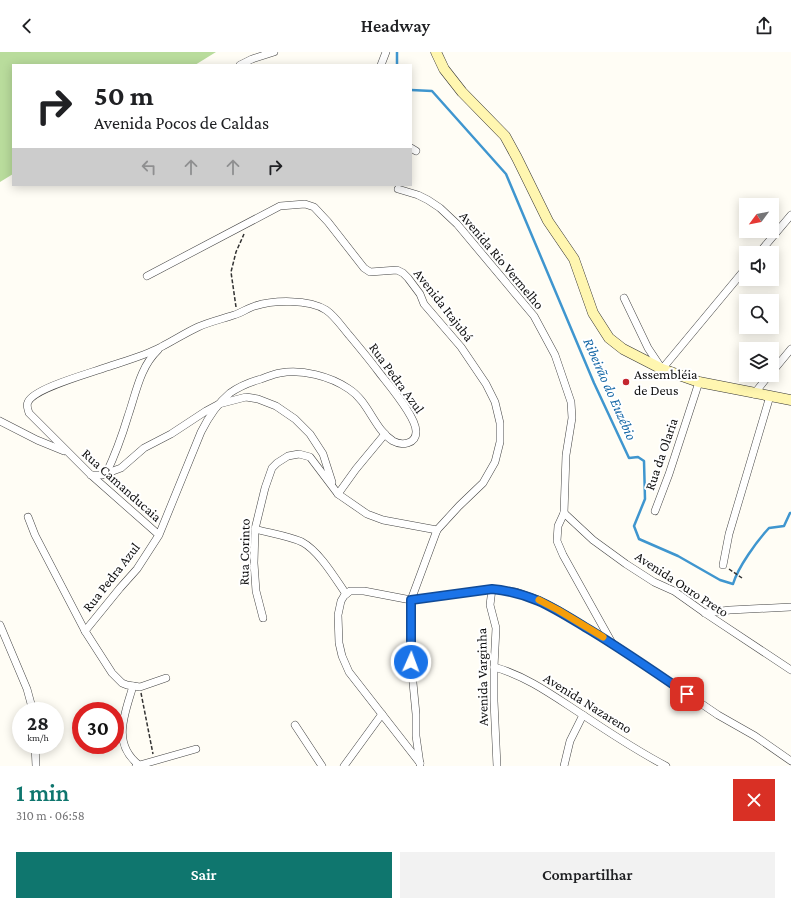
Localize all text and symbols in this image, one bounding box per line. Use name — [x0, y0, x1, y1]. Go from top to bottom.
icon: back — [16, 15, 38, 37]
icon: share — [753, 15, 775, 37]
text: Headway — [361, 16, 430, 36]
icon: right — [28, 80, 80, 132]
text: 50 m — [94, 80, 154, 111]
text: Avenida Pocos de Caldas — [94, 113, 269, 133]
icon: left — [138, 156, 160, 178]
icon: ahead — [180, 156, 202, 178]
icon: ahead — [222, 156, 244, 178]
icon: right — [264, 156, 286, 178]
north arrow — [739, 198, 779, 238]
map controls — [739, 198, 779, 382]
street label: Avenida Rio Vermelho — [456, 208, 548, 312]
button: sound — [739, 246, 779, 286]
street label: Avenida Itajubá — [410, 266, 478, 345]
button: search — [739, 294, 779, 334]
water label: Ribeirão do Euzébio — [580, 335, 640, 443]
street label: Rua Pedra Azul — [366, 340, 428, 417]
button: layers — [739, 342, 779, 382]
place label: Assembléia de Deus — [634, 366, 698, 398]
marker: Assembléia de Deus — [621, 377, 631, 387]
street label: Rua da Olaria — [641, 415, 681, 492]
street label: Rua Camanducaia — [79, 445, 165, 525]
street label: Rua Corinto — [235, 518, 253, 586]
street label: Rua Pedra Azul — [79, 539, 143, 615]
street label: Avenida Ouro Preto — [632, 548, 732, 620]
street label: Avenida Varginha — [473, 627, 491, 726]
position arrow — [390, 641, 432, 683]
street label: Avenida Nazareno — [541, 669, 635, 737]
pin — [670, 677, 704, 711]
icon: arrive — [676, 683, 698, 705]
speed limit sign: 30 — [72, 702, 124, 754]
text: 28 — [27, 712, 49, 734]
text: km/h — [27, 732, 49, 743]
text: 1 min — [16, 779, 69, 806]
button: close — [733, 779, 775, 821]
text: 310 m · 06:58 — [16, 808, 85, 823]
button: Sair — [16, 852, 392, 898]
button: Compartilhar — [400, 852, 775, 898]

